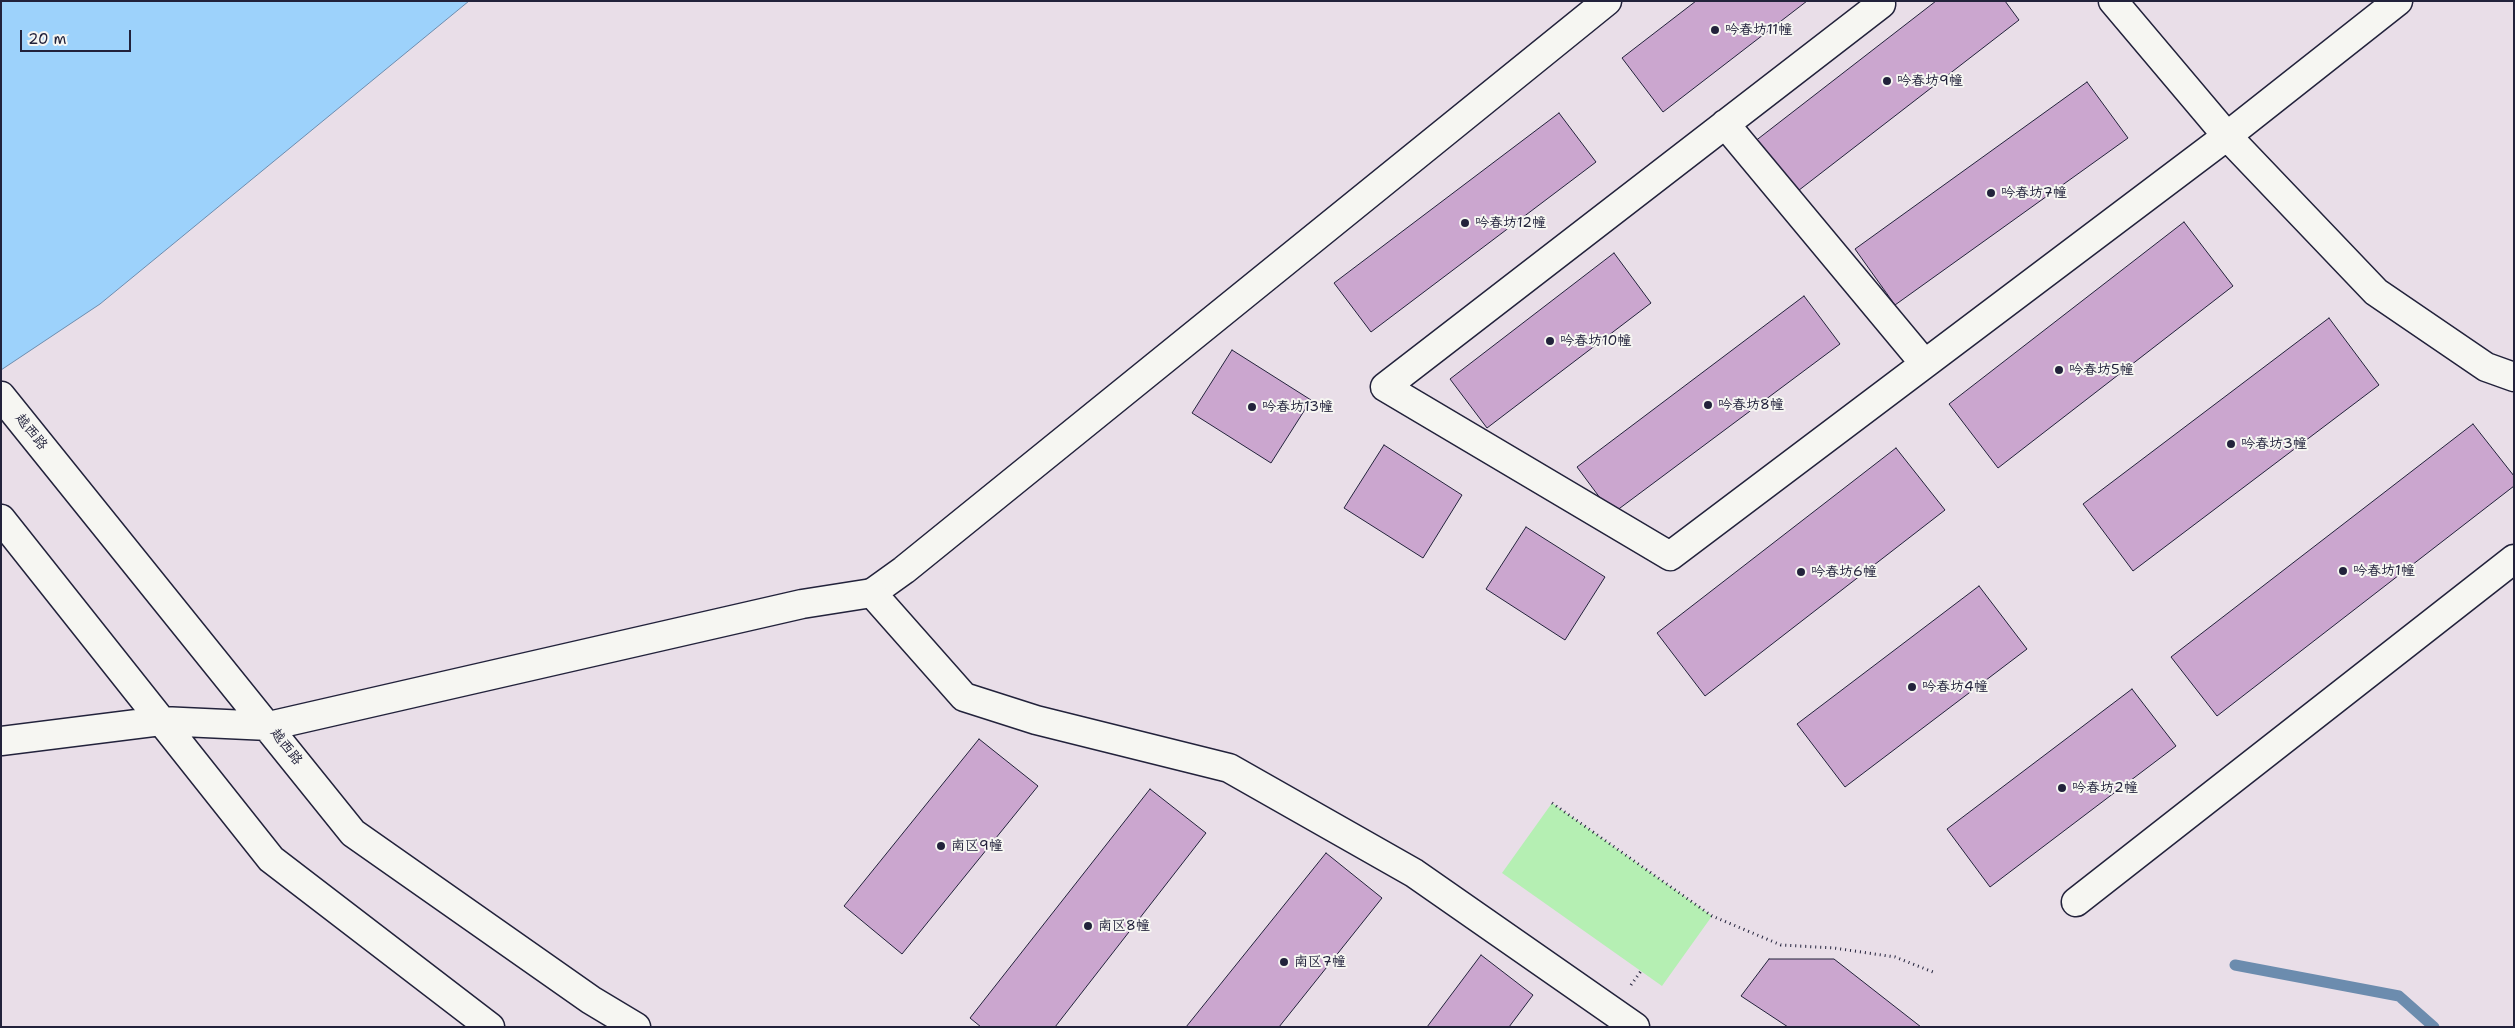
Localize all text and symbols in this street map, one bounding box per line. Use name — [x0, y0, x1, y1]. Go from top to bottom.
scale bar — [22, 20, 134, 52]
place label: 吟春坊11幢 — [1725, 22, 1792, 38]
marker: 吟春坊11幢 — [1709, 24, 1721, 36]
text: 20 m — [28, 29, 67, 49]
place label: 吟春坊9幢 — [1897, 73, 1963, 89]
marker: 吟春坊9幢 — [1881, 75, 1893, 87]
place label: 吟春坊7幢 — [2001, 185, 2067, 201]
marker: 吟春坊7幢 — [1985, 187, 1997, 199]
place label: 吟春坊12幢 — [1475, 215, 1546, 231]
marker: 吟春坊12幢 — [1459, 217, 1471, 229]
place label: 吟春坊10幢 — [1560, 333, 1631, 349]
marker: 吟春坊10幢 — [1544, 335, 1556, 347]
place label: 吟春坊5幢 — [2069, 362, 2134, 378]
marker: 吟春坊5幢 — [2053, 364, 2065, 376]
place label: 吟春坊8幢 — [1718, 397, 1784, 413]
place label: 吟春坊13幢 — [1262, 399, 1333, 415]
marker: 吟春坊8幢 — [1702, 399, 1714, 411]
marker: 吟春坊13幢 — [1246, 401, 1258, 413]
street label: 越西路 — [11, 410, 51, 454]
place label: 吟春坊3幢 — [2241, 436, 2307, 452]
marker: 吟春坊3幢 — [2225, 438, 2237, 450]
place label: 吟春坊1幢 — [2353, 563, 2415, 579]
place label: 吟春坊6幢 — [1811, 564, 1877, 580]
marker: 吟春坊1幢 — [2337, 565, 2349, 577]
marker: 吟春坊6幢 — [1795, 566, 1807, 578]
place label: 吟春坊4幢 — [1922, 679, 1988, 695]
marker: 吟春坊4幢 — [1906, 681, 1918, 693]
street label: 越西路 — [266, 725, 306, 769]
place label: 吟春坊2幢 — [2072, 780, 2138, 796]
marker: 吟春坊2幢 — [2056, 782, 2068, 794]
place label: 南区9幢 — [951, 838, 1003, 854]
marker: 南区9幢 — [935, 840, 947, 852]
place label: 南区8幢 — [1098, 918, 1150, 934]
marker: 南区8幢 — [1082, 920, 1094, 932]
place label: 南区7幢 — [1294, 954, 1346, 970]
marker: 南区7幢 — [1278, 956, 1290, 968]

